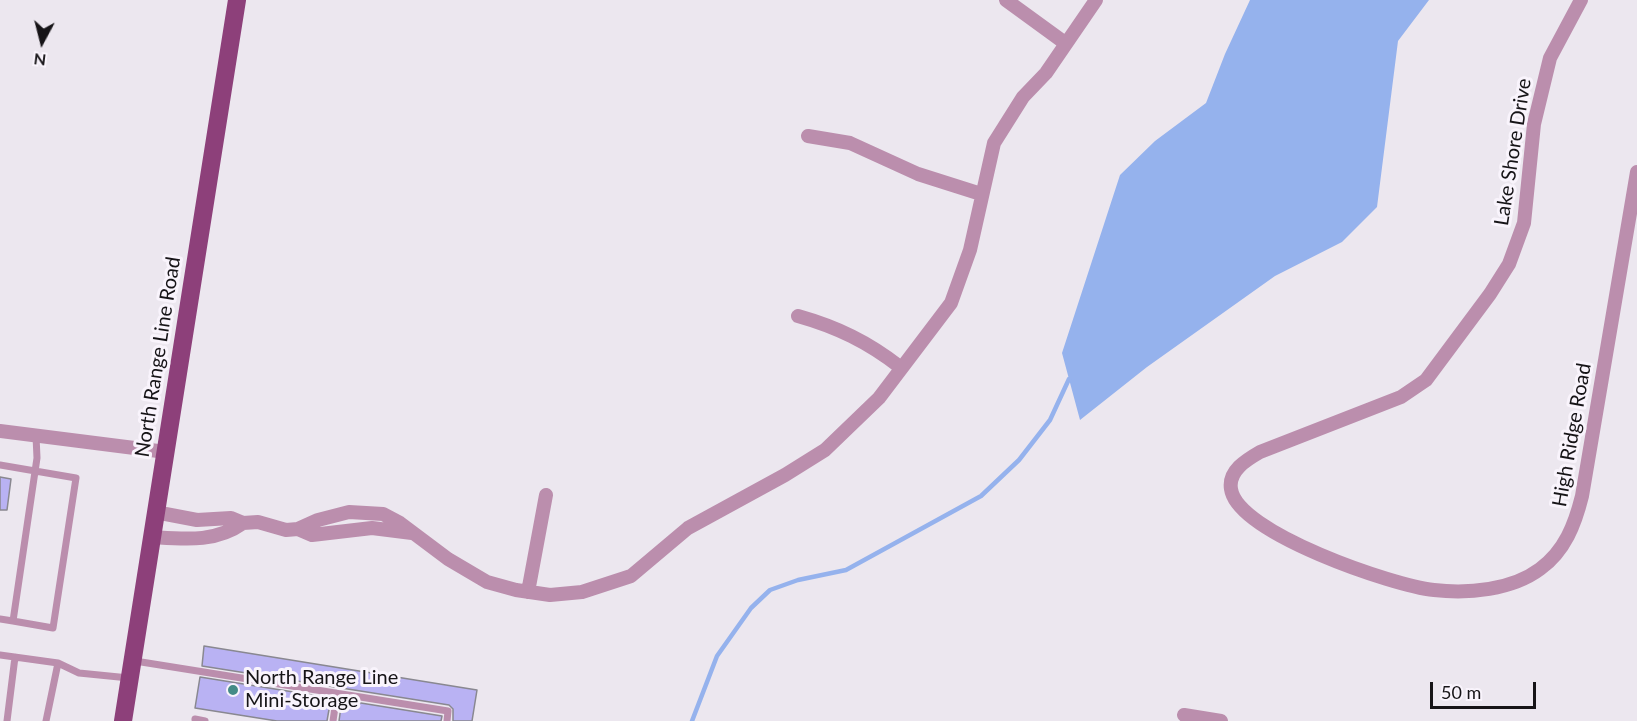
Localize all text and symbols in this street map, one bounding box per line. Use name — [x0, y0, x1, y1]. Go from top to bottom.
north arrow — [12, 12, 72, 72]
text: N — [32, 50, 47, 71]
street label: Lake Shore Drive — [1490, 77, 1536, 227]
street label: North Range Line Road — [130, 255, 186, 459]
street label: High Ridge Road — [1548, 361, 1596, 509]
place label: North Range Line Mini-Storage — [245, 666, 398, 713]
scale bar — [1433, 670, 1540, 708]
text: 50 m — [1441, 681, 1481, 703]
marker: North Range Line Mini-Storage — [226, 683, 240, 697]

